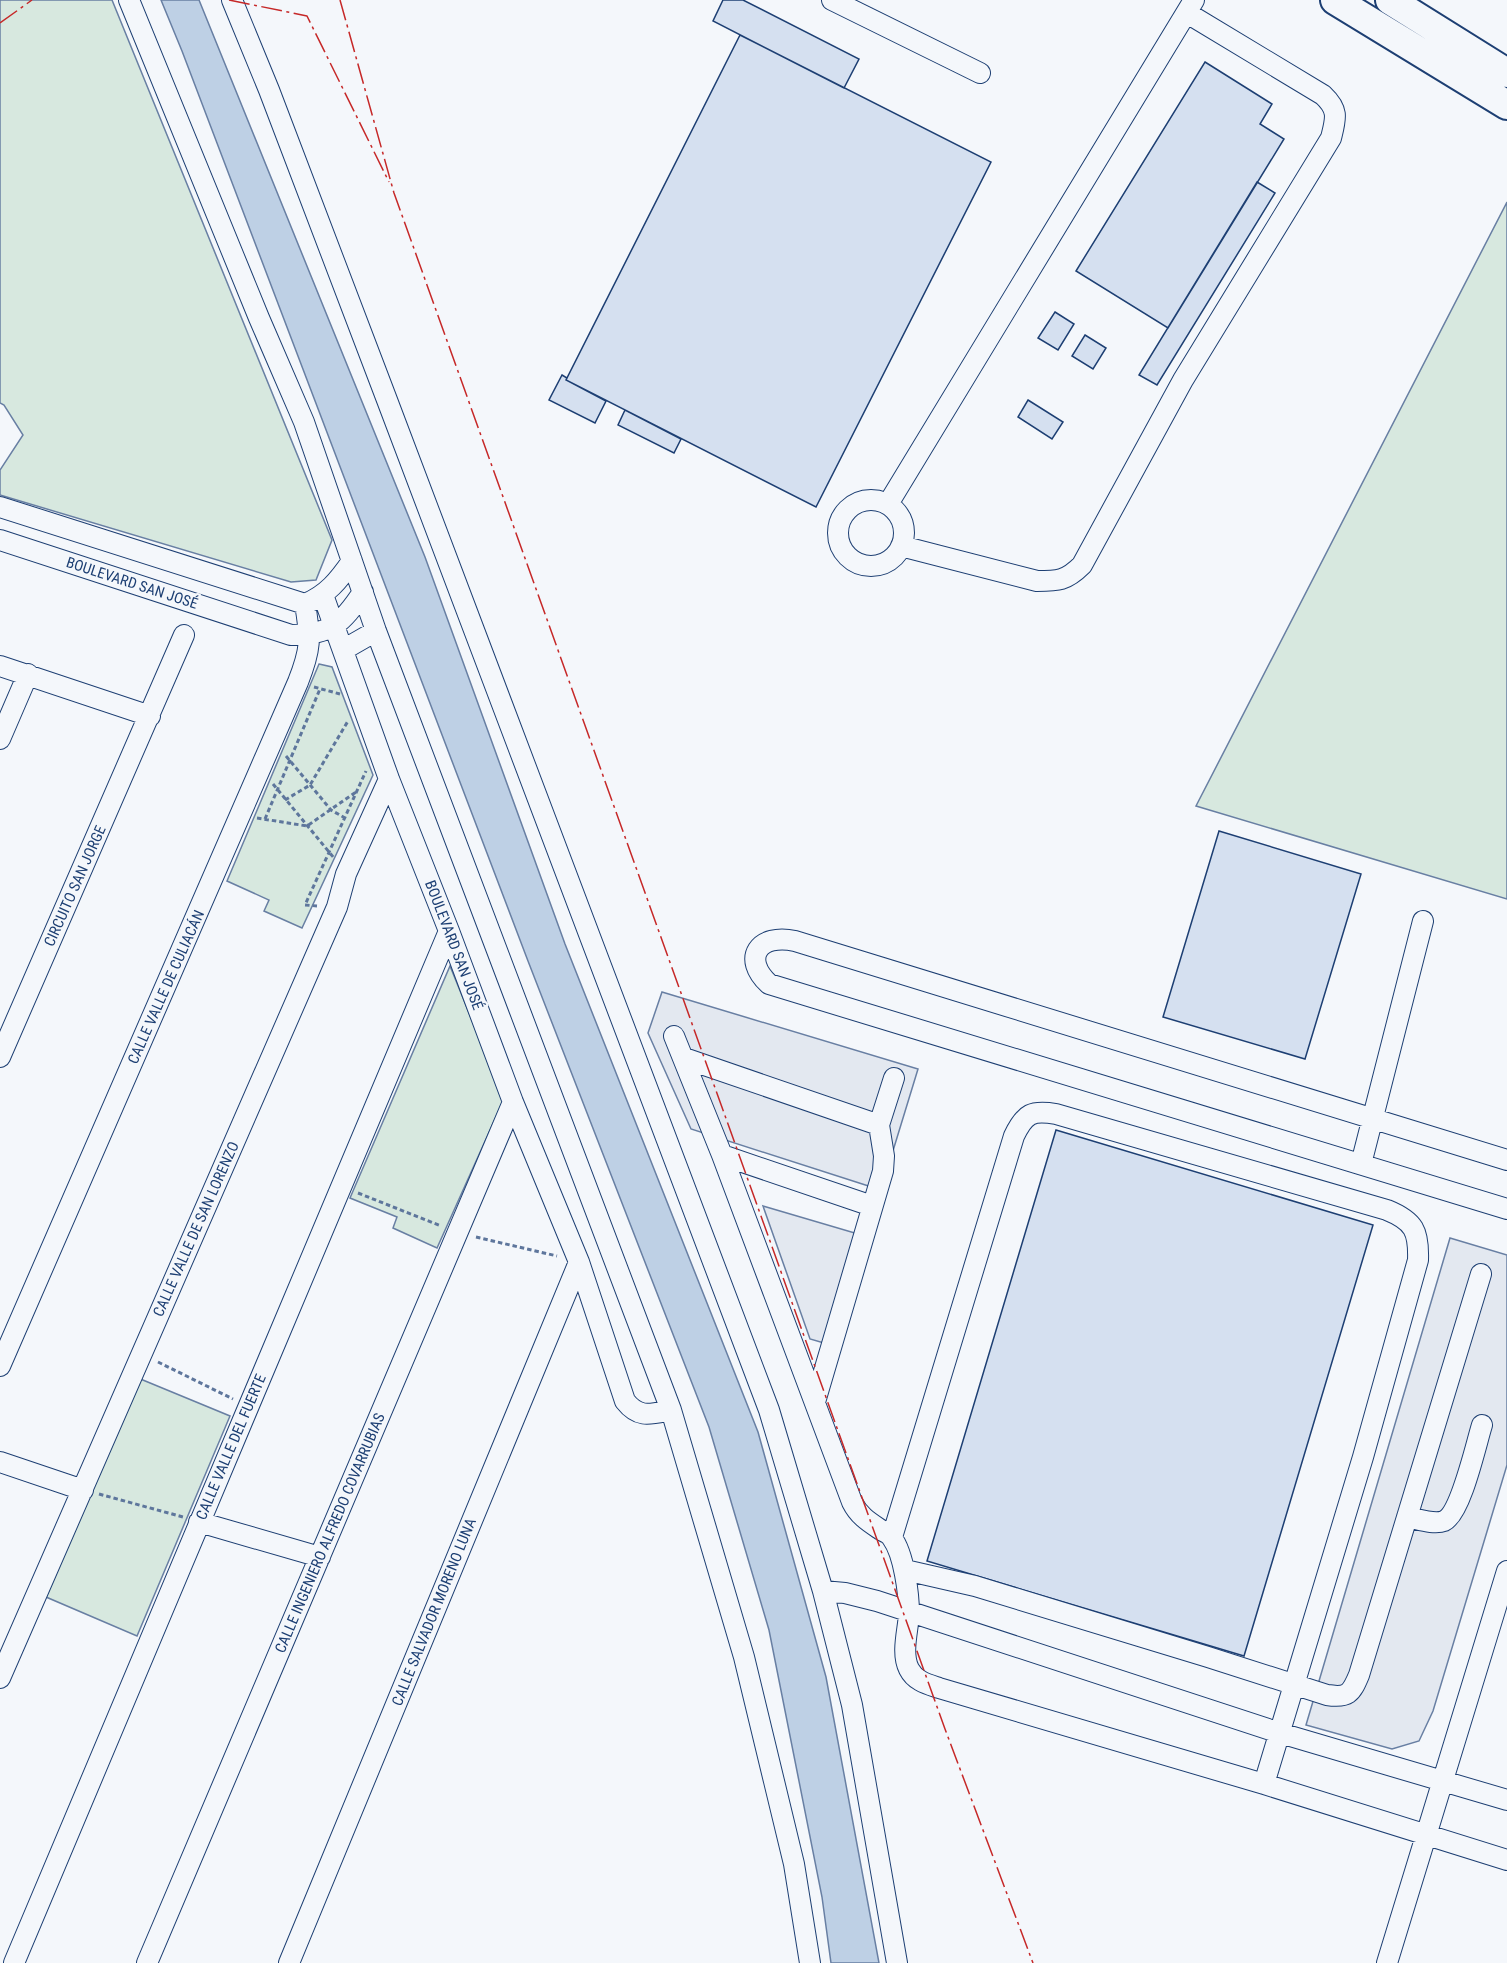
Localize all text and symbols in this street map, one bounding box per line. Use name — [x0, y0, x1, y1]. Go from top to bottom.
street label: BOULEVARD SAN JOSÉ — [64, 553, 200, 613]
street label: CIRCUITO SAN JORGE — [40, 823, 110, 949]
street label: BOULEVARD SAN JOSÉ — [421, 878, 487, 1012]
street label: CALLE VALLE DE CULIACÁN — [124, 907, 208, 1067]
street label: CALLE VALLE DE SAN LORENZO — [149, 1139, 243, 1319]
street label: CALLE VALLE DEL FUERTE — [192, 1372, 270, 1522]
street label: CALLE INGENIERO ALFREDO COVARRUBIAS — [271, 1410, 389, 1656]
street label: CALLE SALVADOR MORENO LUNA — [388, 1515, 480, 1708]

